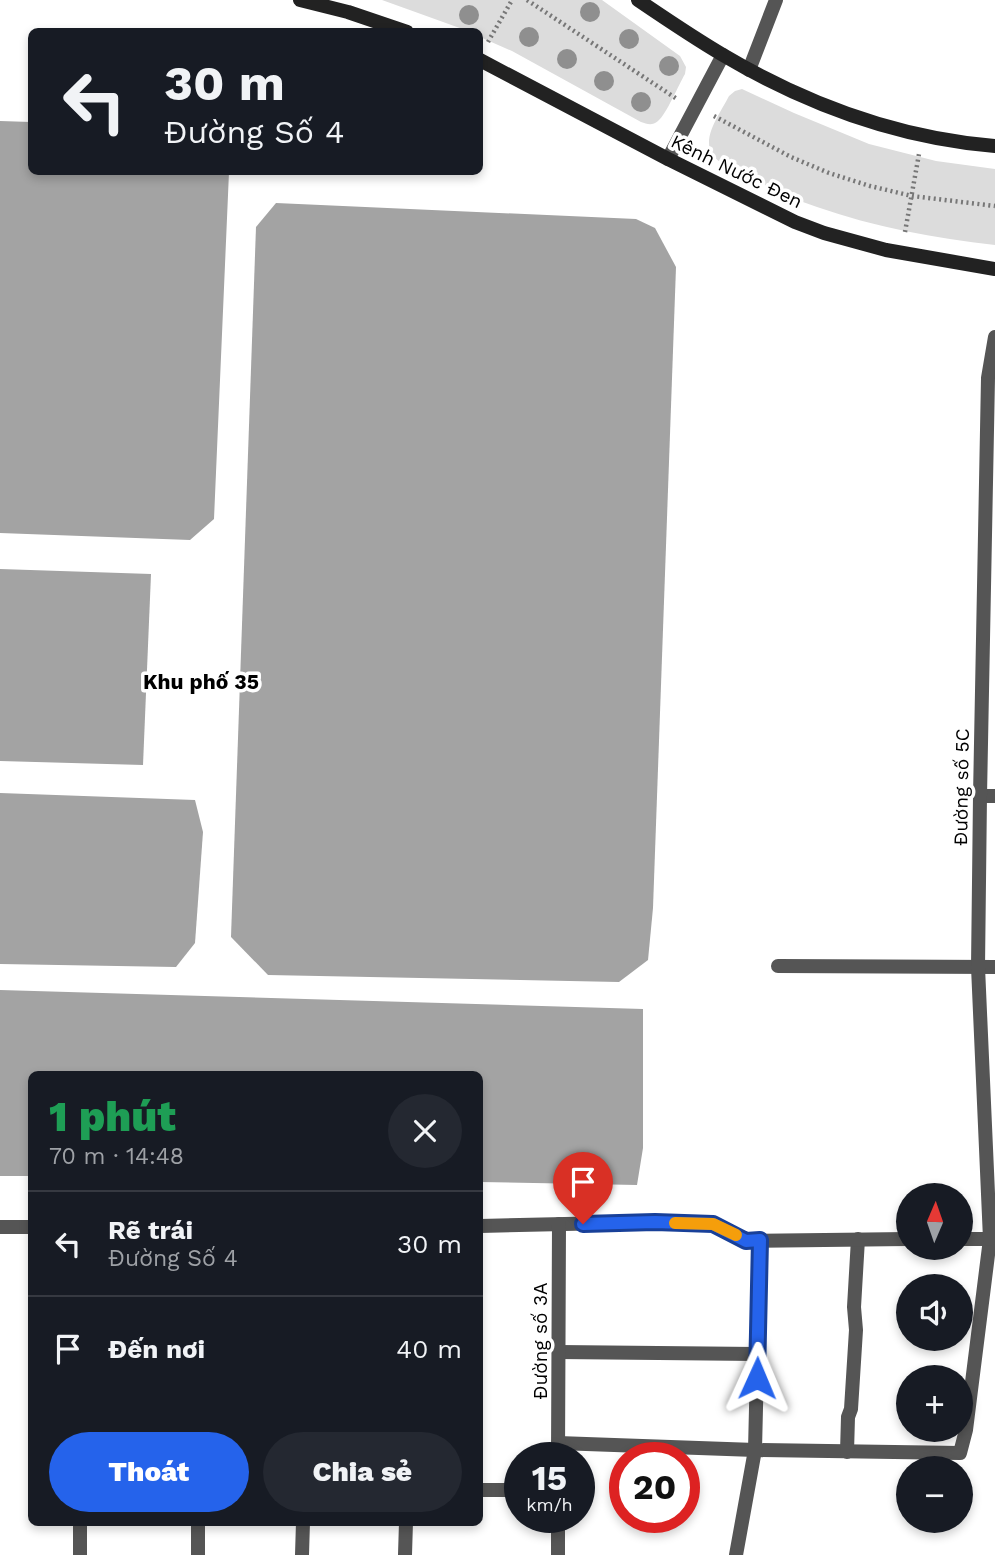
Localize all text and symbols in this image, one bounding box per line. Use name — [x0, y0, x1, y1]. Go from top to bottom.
text: 30 m — [164, 54, 285, 112]
icon: left — [49, 56, 140, 147]
text: Đường Số 4 — [164, 113, 344, 151]
street label: Kênh Nước Đen — [667, 130, 806, 213]
district label: Khu phố 35 — [143, 669, 259, 694]
street label: Đường số 5C — [949, 728, 974, 846]
text: 1 phút — [49, 1092, 176, 1141]
button: close — [388, 1094, 462, 1168]
text: 70 m · 14:48 — [49, 1143, 184, 1170]
pin — [553, 1152, 613, 1224]
icon: arrive — [564, 1163, 602, 1201]
north arrow — [896, 1183, 973, 1260]
map controls — [896, 1183, 973, 1533]
text: Rẽ trái — [108, 1215, 193, 1245]
icon: left — [49, 1225, 87, 1263]
text: 30 m — [397, 1229, 462, 1259]
text: Đường Số 4 — [108, 1245, 238, 1272]
button: sound — [896, 1274, 973, 1351]
street label: Đường số 3A — [529, 1282, 552, 1399]
icon: arrive — [49, 1330, 87, 1368]
text: Đến nơi — [108, 1334, 205, 1364]
text: 40 m — [396, 1334, 462, 1364]
position arrow — [720, 1341, 794, 1415]
button: + — [896, 1365, 973, 1442]
button: Thoát — [49, 1432, 249, 1512]
button: Chia sẻ — [263, 1432, 462, 1512]
speed limit sign: 20 — [609, 1442, 700, 1533]
button: − — [896, 1456, 973, 1533]
text: 15 — [532, 1457, 567, 1499]
text: km/h — [526, 1494, 573, 1515]

